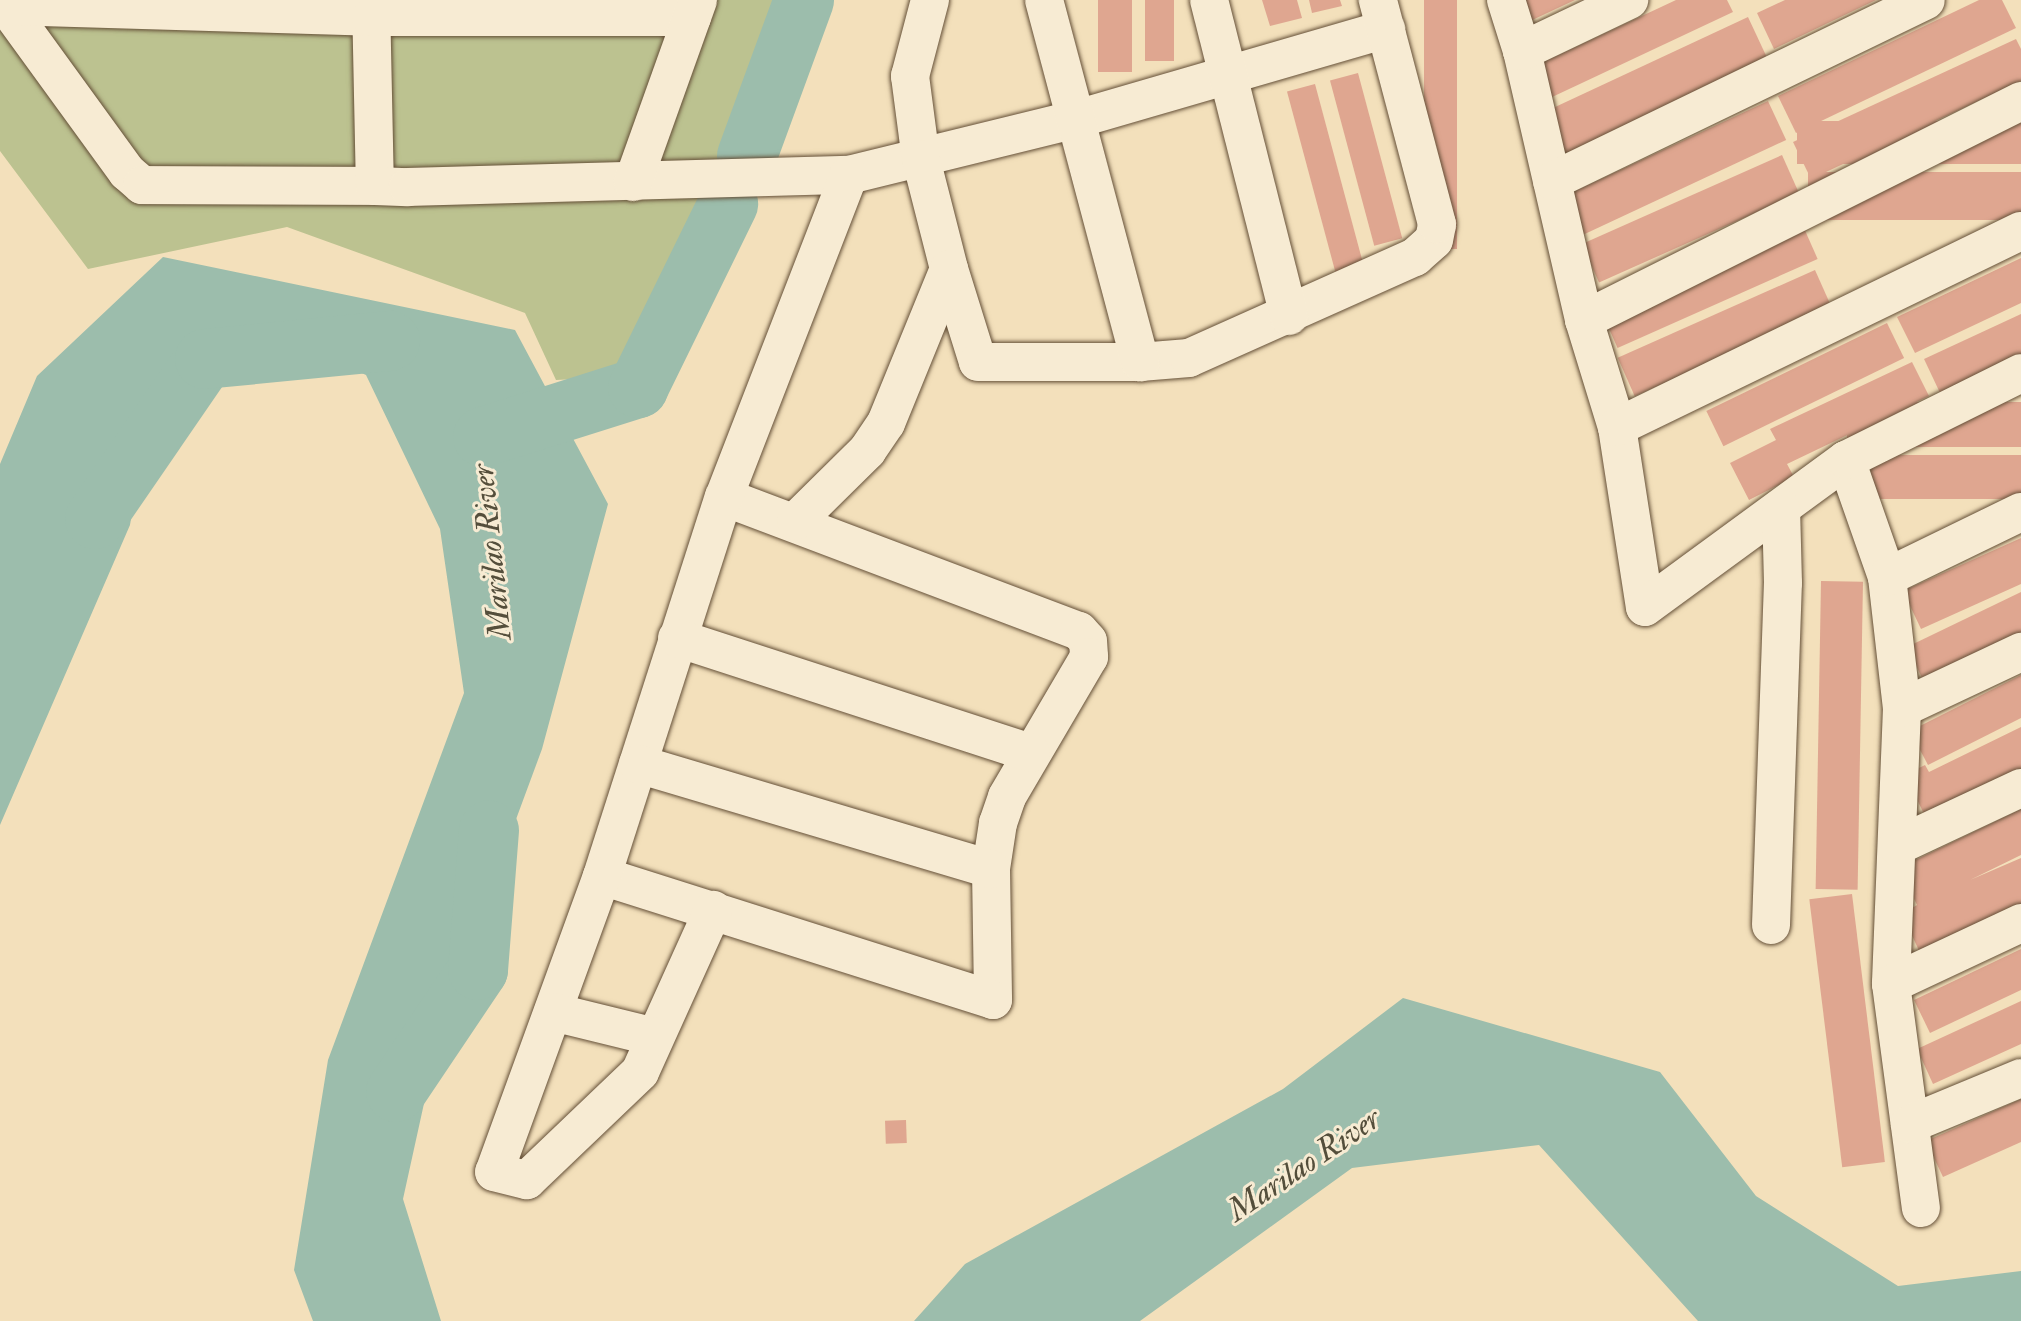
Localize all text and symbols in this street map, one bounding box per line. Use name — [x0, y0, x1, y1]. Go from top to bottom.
water label: Marilao River — [464, 462, 520, 642]
water label: Marilao River — [1220, 1100, 1388, 1230]

